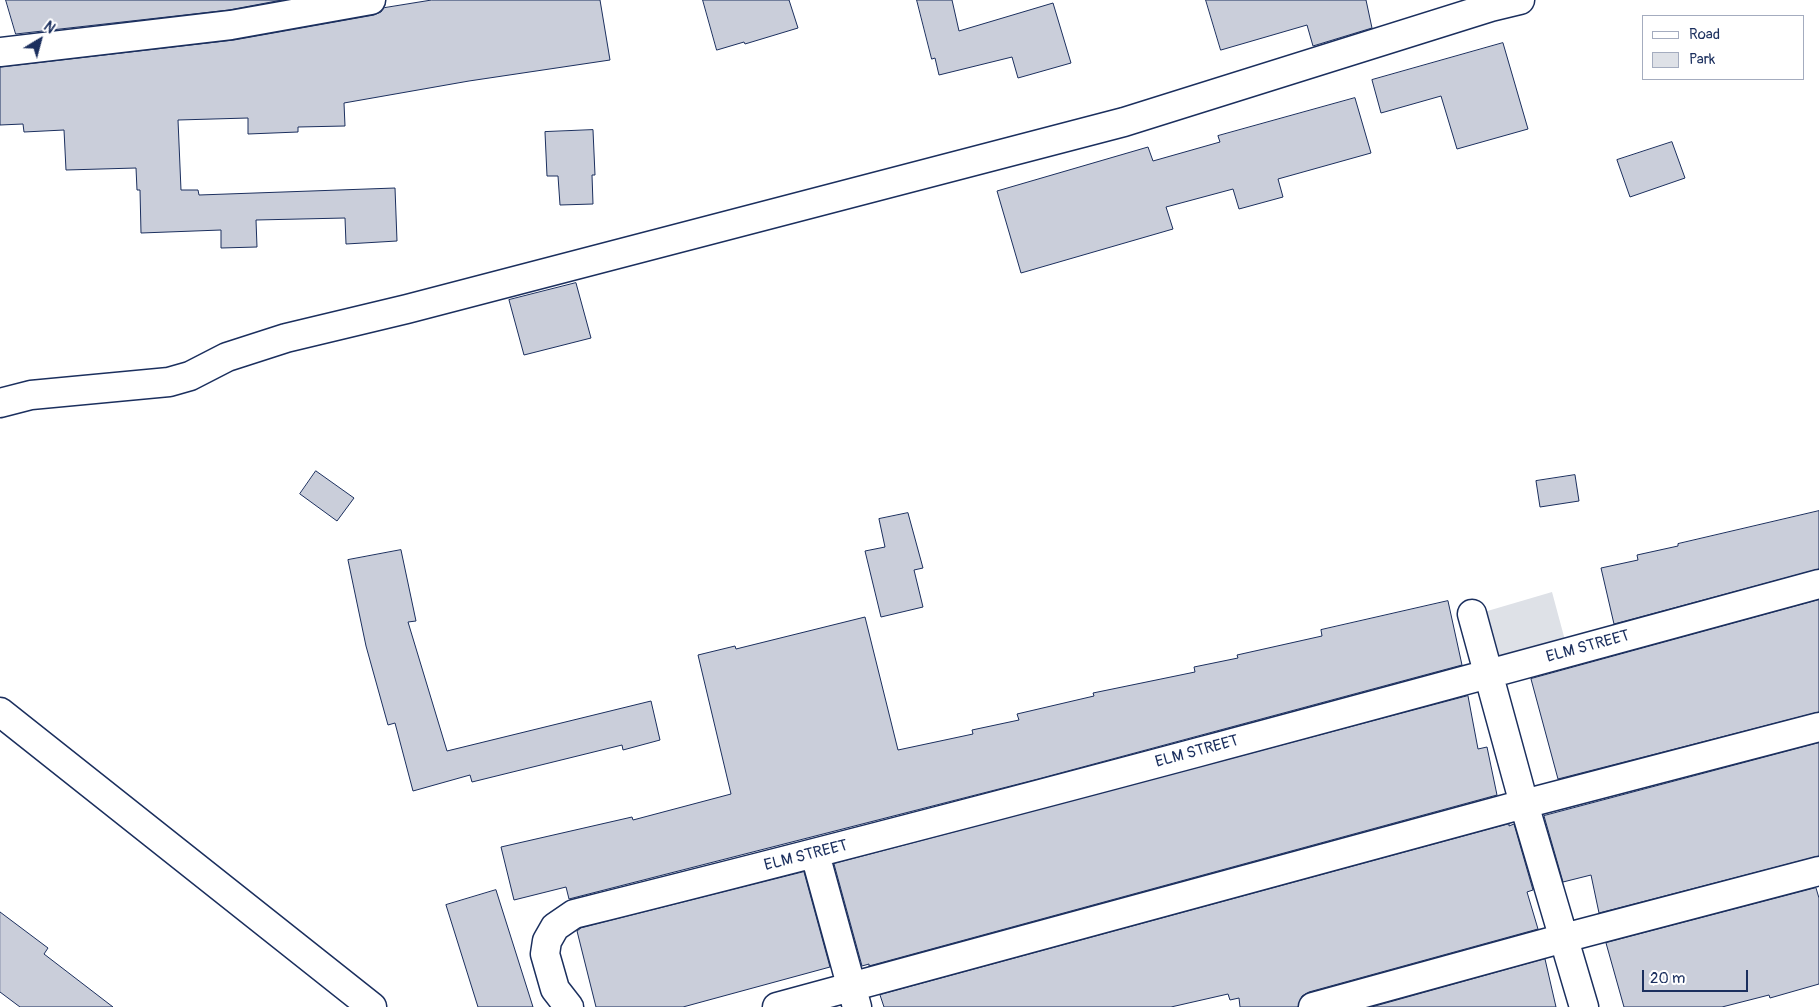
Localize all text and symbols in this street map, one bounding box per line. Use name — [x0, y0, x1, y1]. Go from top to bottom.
north arrow — [15, 15, 65, 65]
legend — [1642, 15, 1804, 80]
text: N — [40, 18, 58, 37]
text: Road — [1689, 25, 1720, 44]
text: Park — [1689, 50, 1715, 69]
street label: ELM STREET — [1544, 627, 1632, 667]
street label: ELM STREET — [1153, 732, 1241, 772]
street label: ELM STREET — [762, 836, 850, 876]
scale bar — [1644, 960, 1750, 992]
text: 20 m — [1650, 969, 1685, 988]

